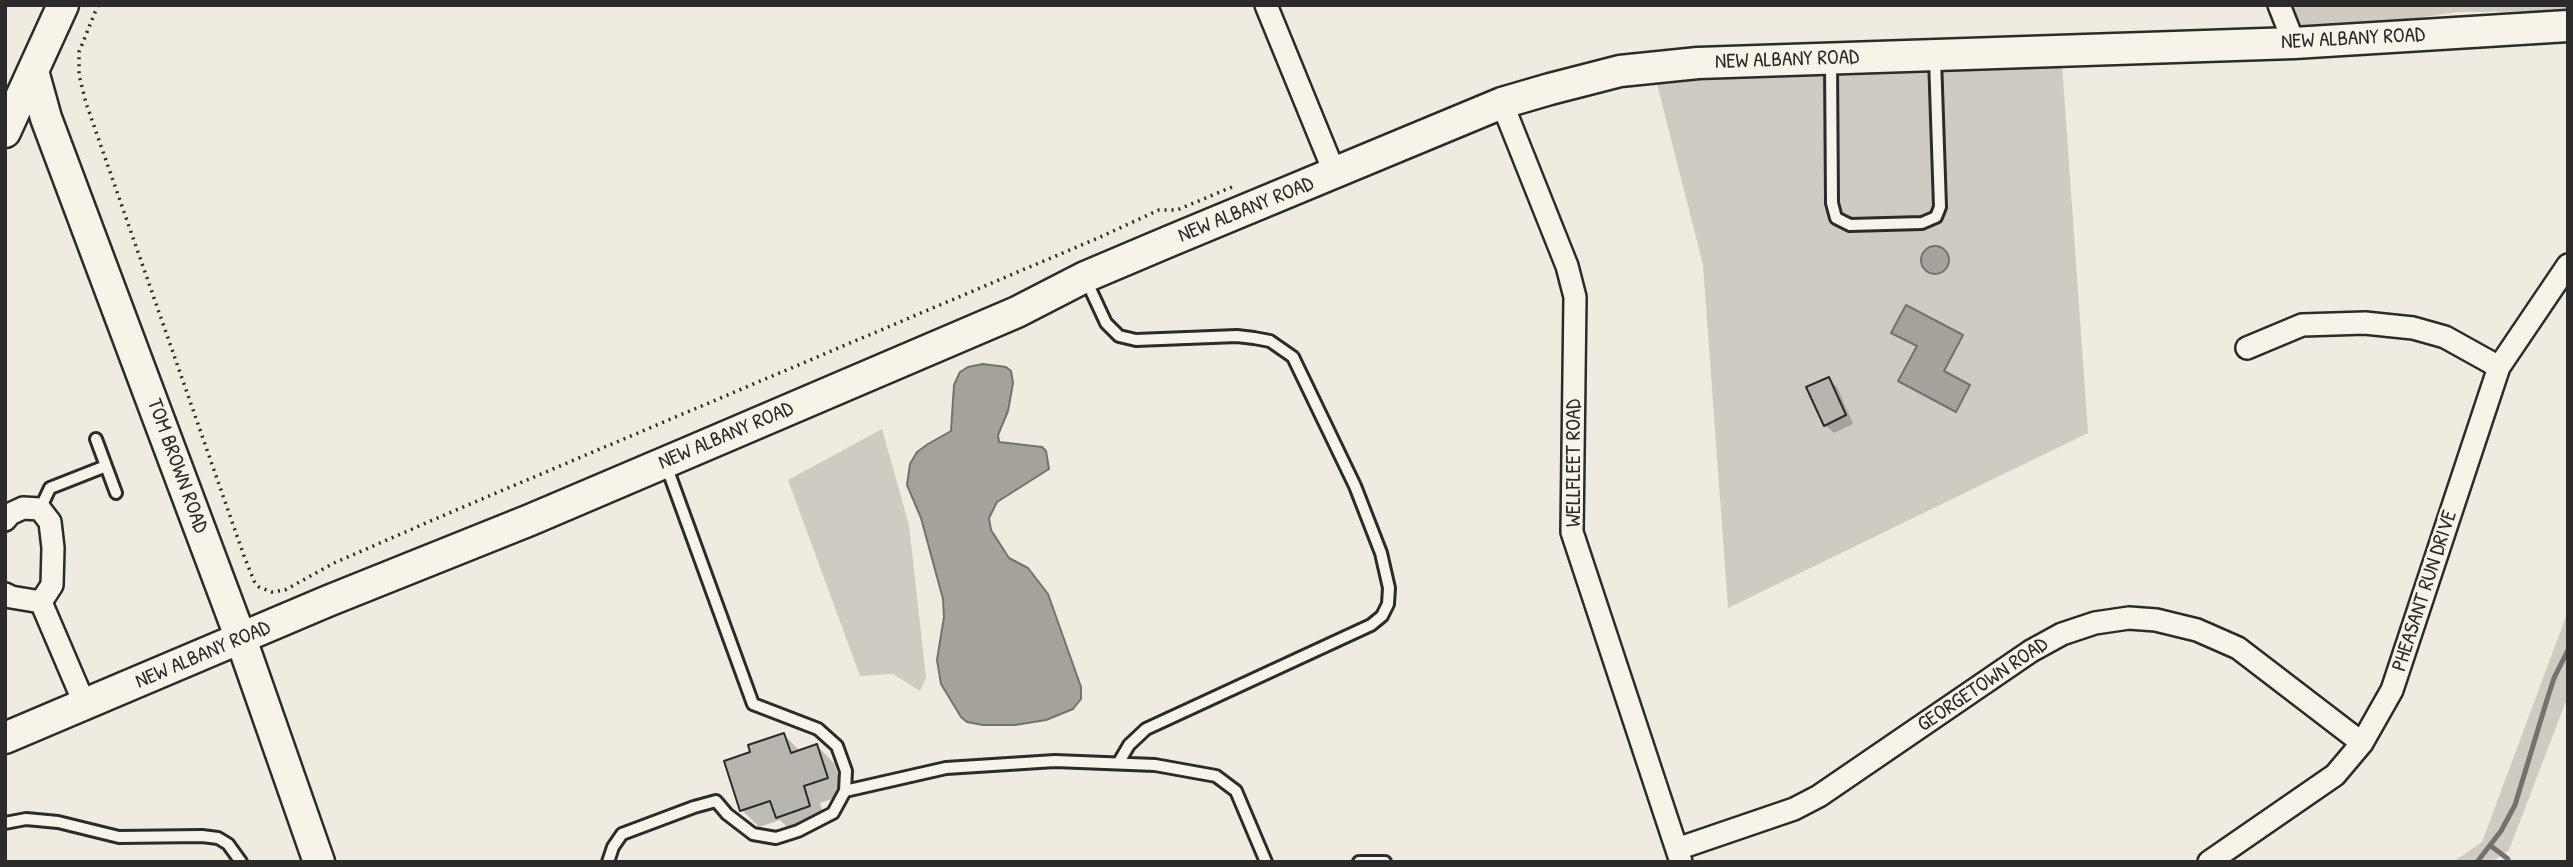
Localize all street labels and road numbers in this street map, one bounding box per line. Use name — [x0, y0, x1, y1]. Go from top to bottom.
street label: NEW ALBANY ROAD — [2280, 23, 2426, 55]
street label: NEW ALBANY ROAD — [1715, 45, 1859, 75]
street label: NEW ALBANY ROAD — [1175, 171, 1317, 249]
street label: TOM BROWN ROAD — [141, 395, 213, 537]
street label: NEW ALBANY ROAD — [655, 396, 797, 476]
street label: WELLFLEET ROAD — [1561, 399, 1587, 527]
street label: PHEASANT RUN DRIVE — [2387, 507, 2463, 675]
street label: NEW ALBANY ROAD — [132, 615, 274, 695]
street label: GEORGETOWN ROAD — [1913, 632, 2053, 738]

